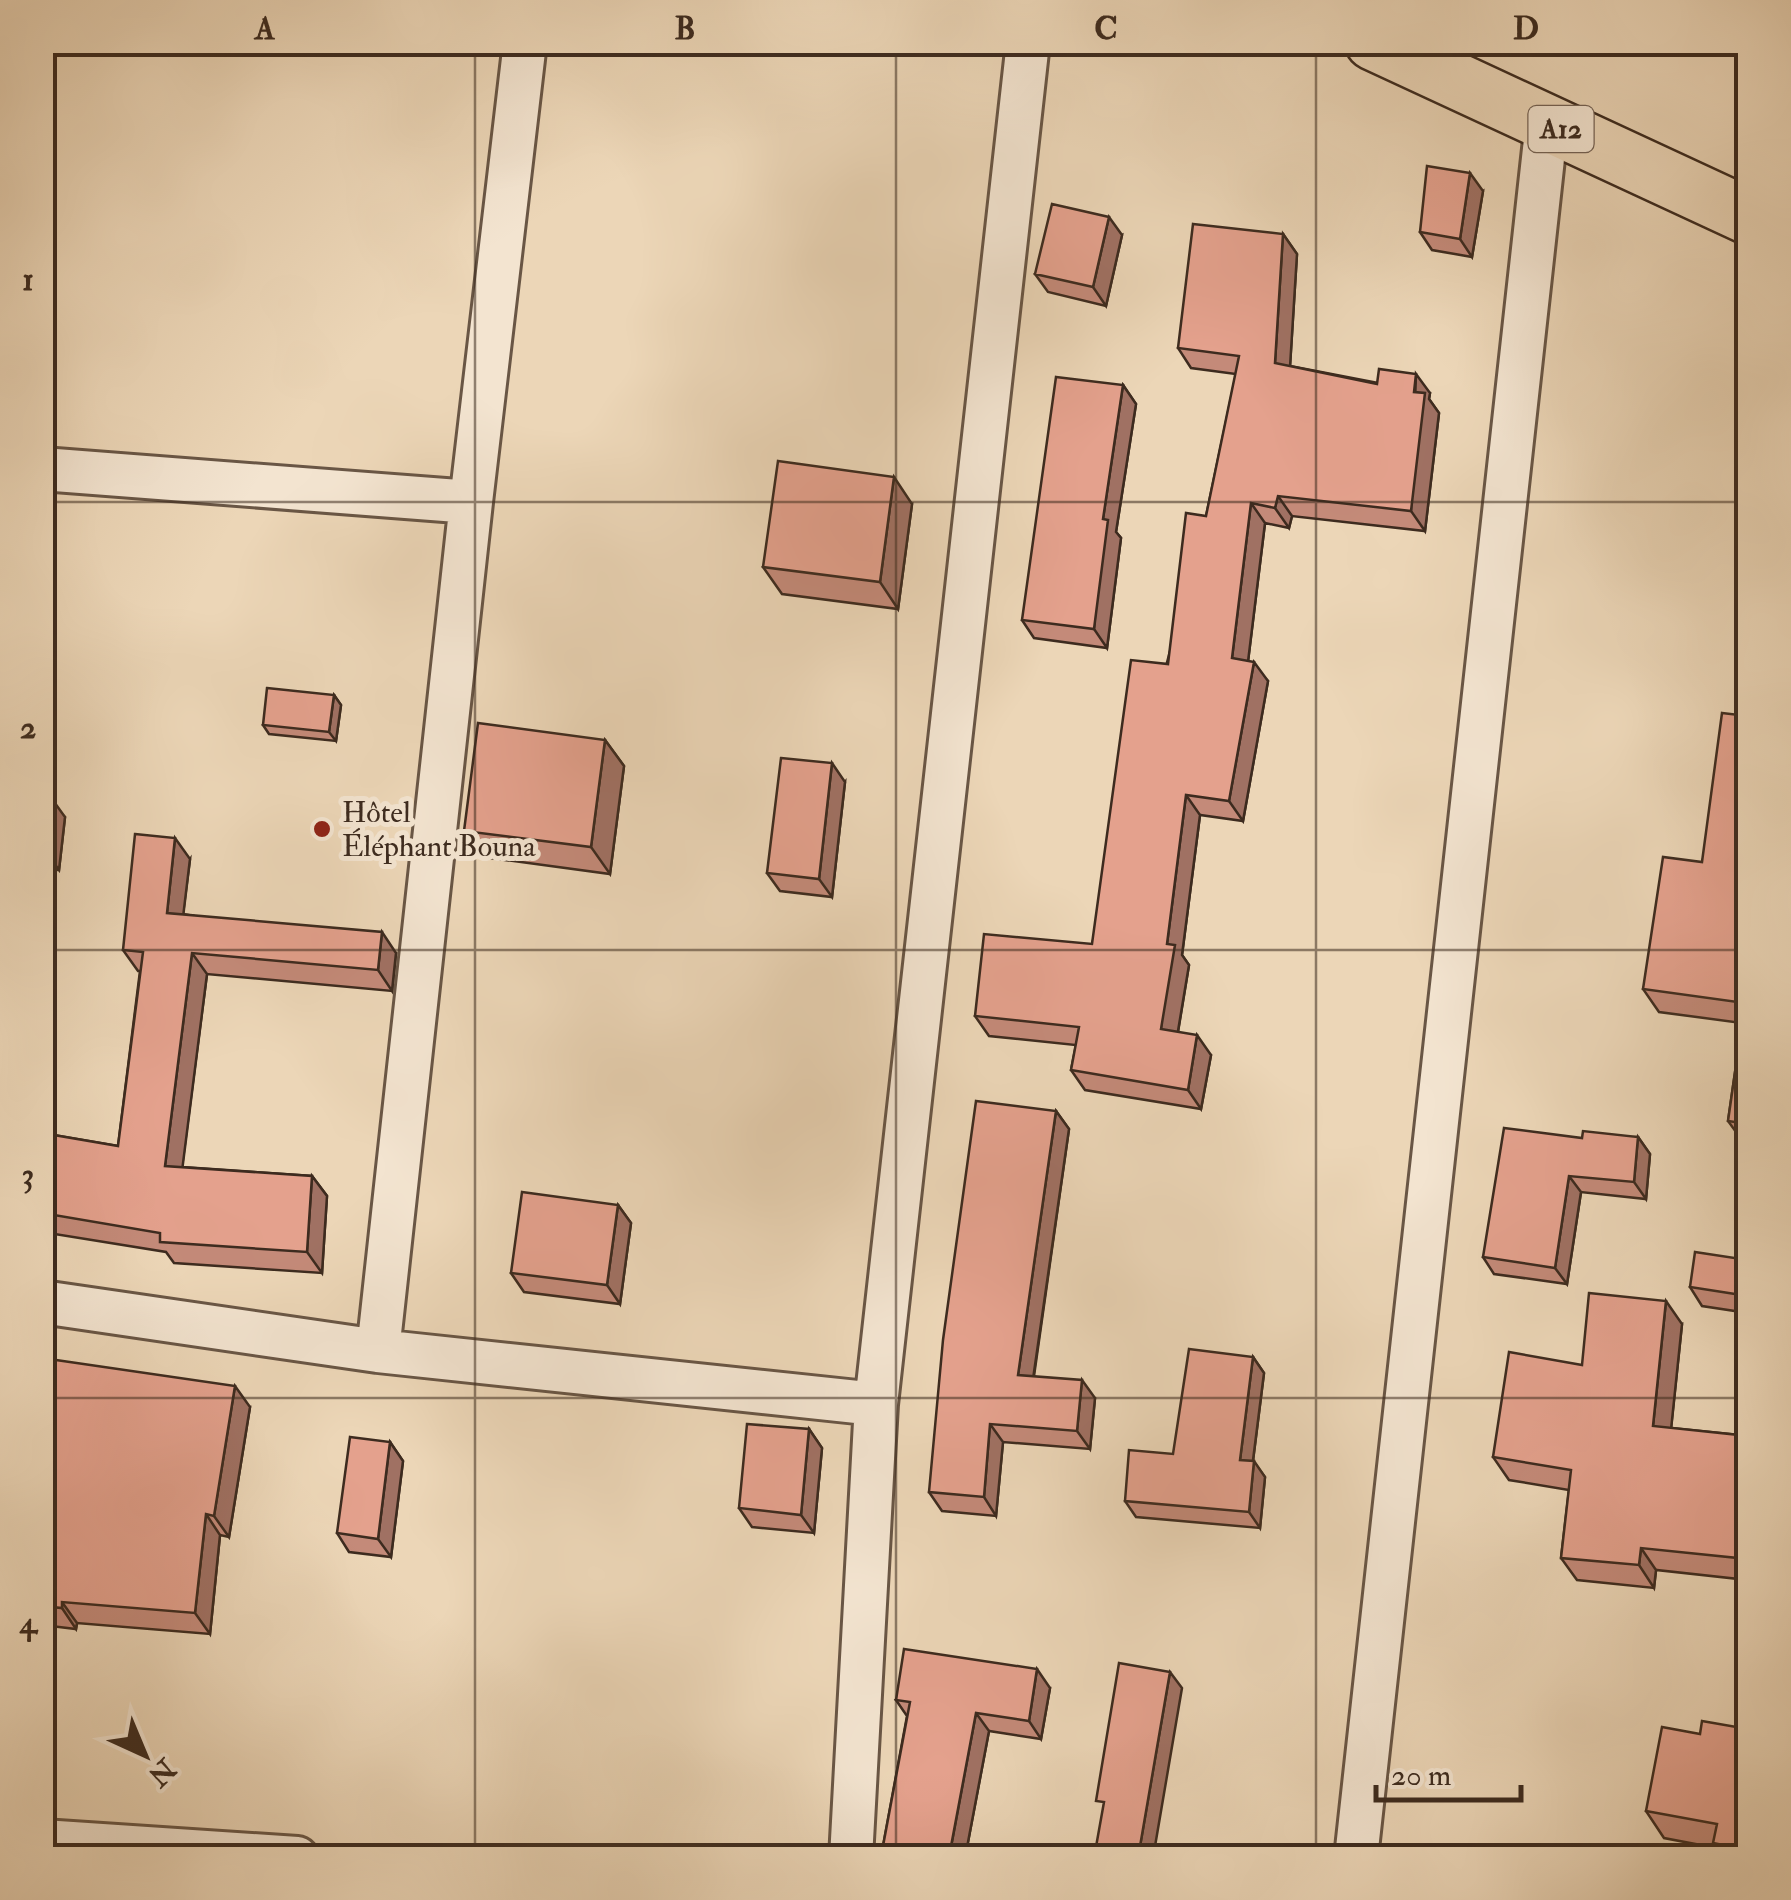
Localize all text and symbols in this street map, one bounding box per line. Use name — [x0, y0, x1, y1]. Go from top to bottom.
text: A — [253, 9, 276, 49]
text: B — [675, 9, 695, 49]
text: C — [1094, 9, 1118, 49]
text: D — [1513, 9, 1539, 49]
road number: A12 — [1528, 106, 1594, 152]
text: 1 — [22, 260, 34, 300]
text: 2 — [20, 708, 36, 748]
place label: Hôtel Éléphant Bouna — [342, 794, 536, 865]
marker: Hôtel Éléphant Bouna — [311, 818, 333, 840]
text: 3 — [22, 1155, 34, 1195]
text: 4 — [18, 1603, 38, 1643]
north arrow — [95, 1705, 195, 1805]
scale bar — [1376, 1740, 1521, 1802]
text: N — [139, 1750, 183, 1794]
text: 20 m — [1391, 1757, 1451, 1794]

